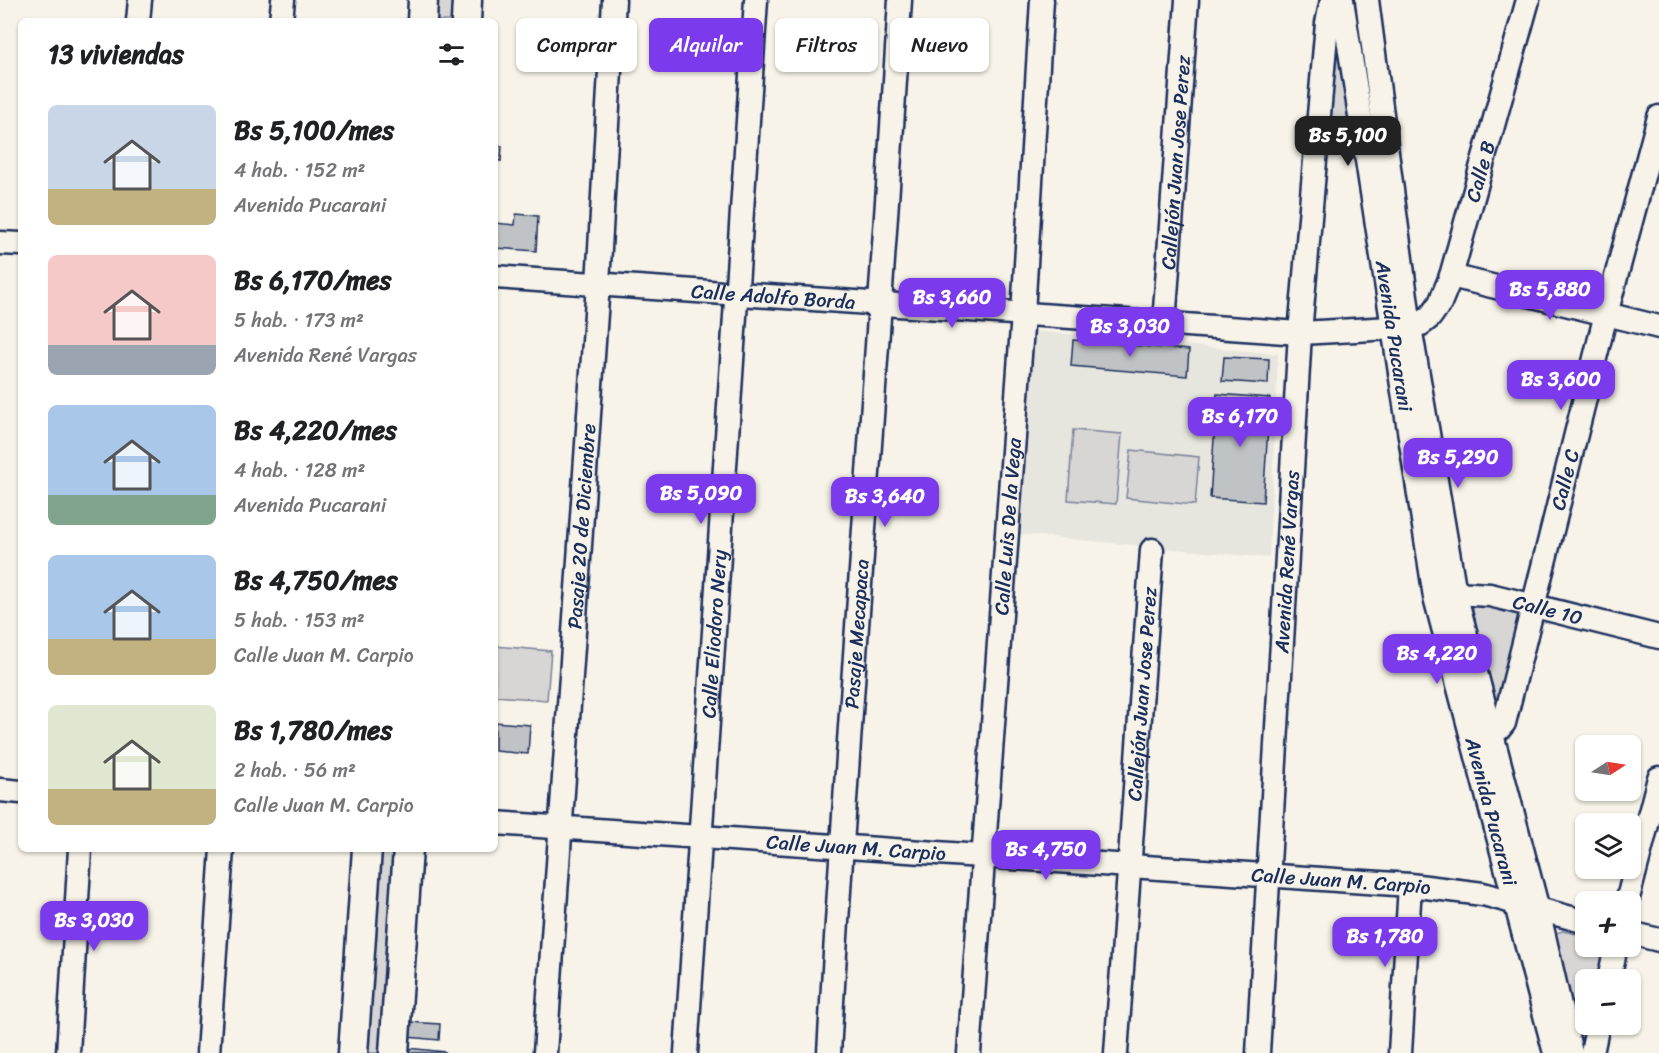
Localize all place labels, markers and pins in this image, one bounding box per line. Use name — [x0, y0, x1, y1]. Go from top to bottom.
pin: Bs 5,100 — [1286, 116, 1410, 167]
pin: Bs 5,880 — [1488, 270, 1612, 321]
pin: Bs 3,660 — [890, 278, 1014, 329]
pin: Bs 3,030 — [1068, 307, 1192, 358]
pin: Bs 3,600 — [1499, 360, 1623, 411]
pin: Bs 6,170 — [1178, 397, 1302, 448]
pin: Bs 5,290 — [1396, 438, 1520, 489]
pin: Bs 5,090 — [639, 474, 763, 525]
pin: Bs 3,640 — [823, 477, 947, 528]
pin: Bs 4,220 — [1375, 634, 1499, 685]
pin: Bs 4,750 — [984, 830, 1108, 881]
pin: Bs 3,030 — [32, 901, 156, 952]
pin: Bs 1,780 — [1323, 917, 1447, 968]

